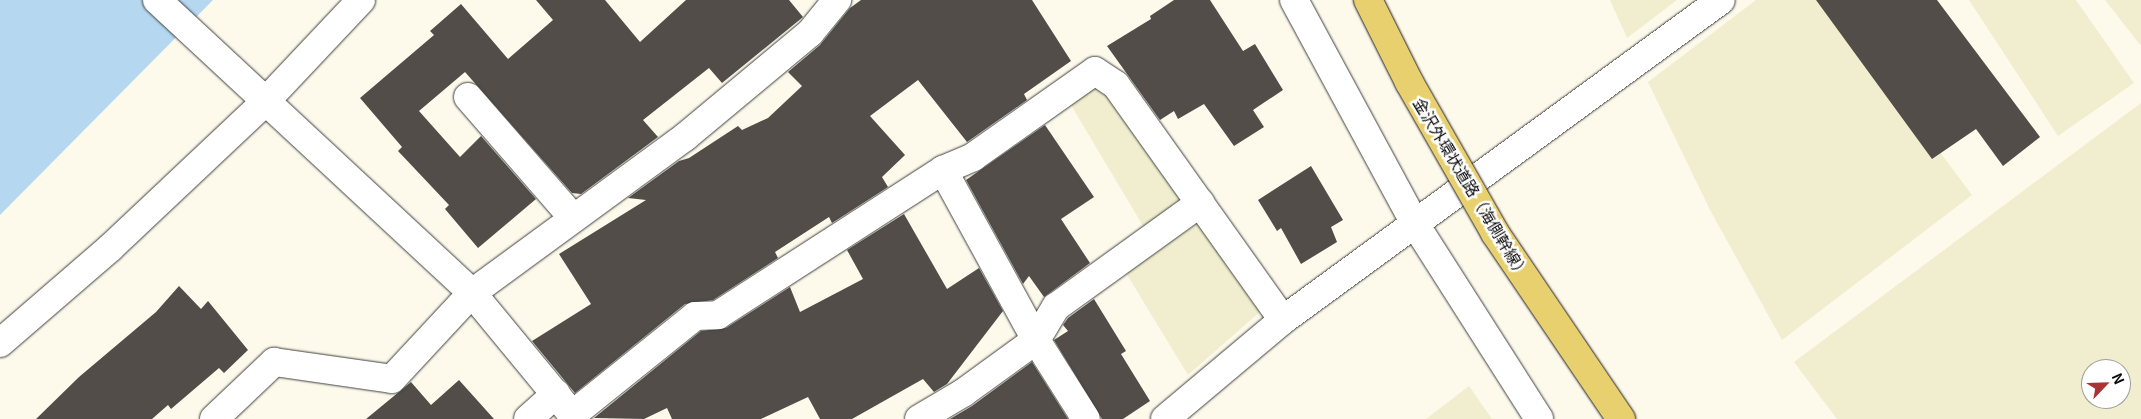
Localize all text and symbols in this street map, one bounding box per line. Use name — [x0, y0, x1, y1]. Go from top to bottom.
street label: 金沢外環状道路（海側幹線） — [1410, 94, 1534, 282]
north arrow — [2081, 359, 2131, 409]
text: N — [2108, 369, 2130, 387]

